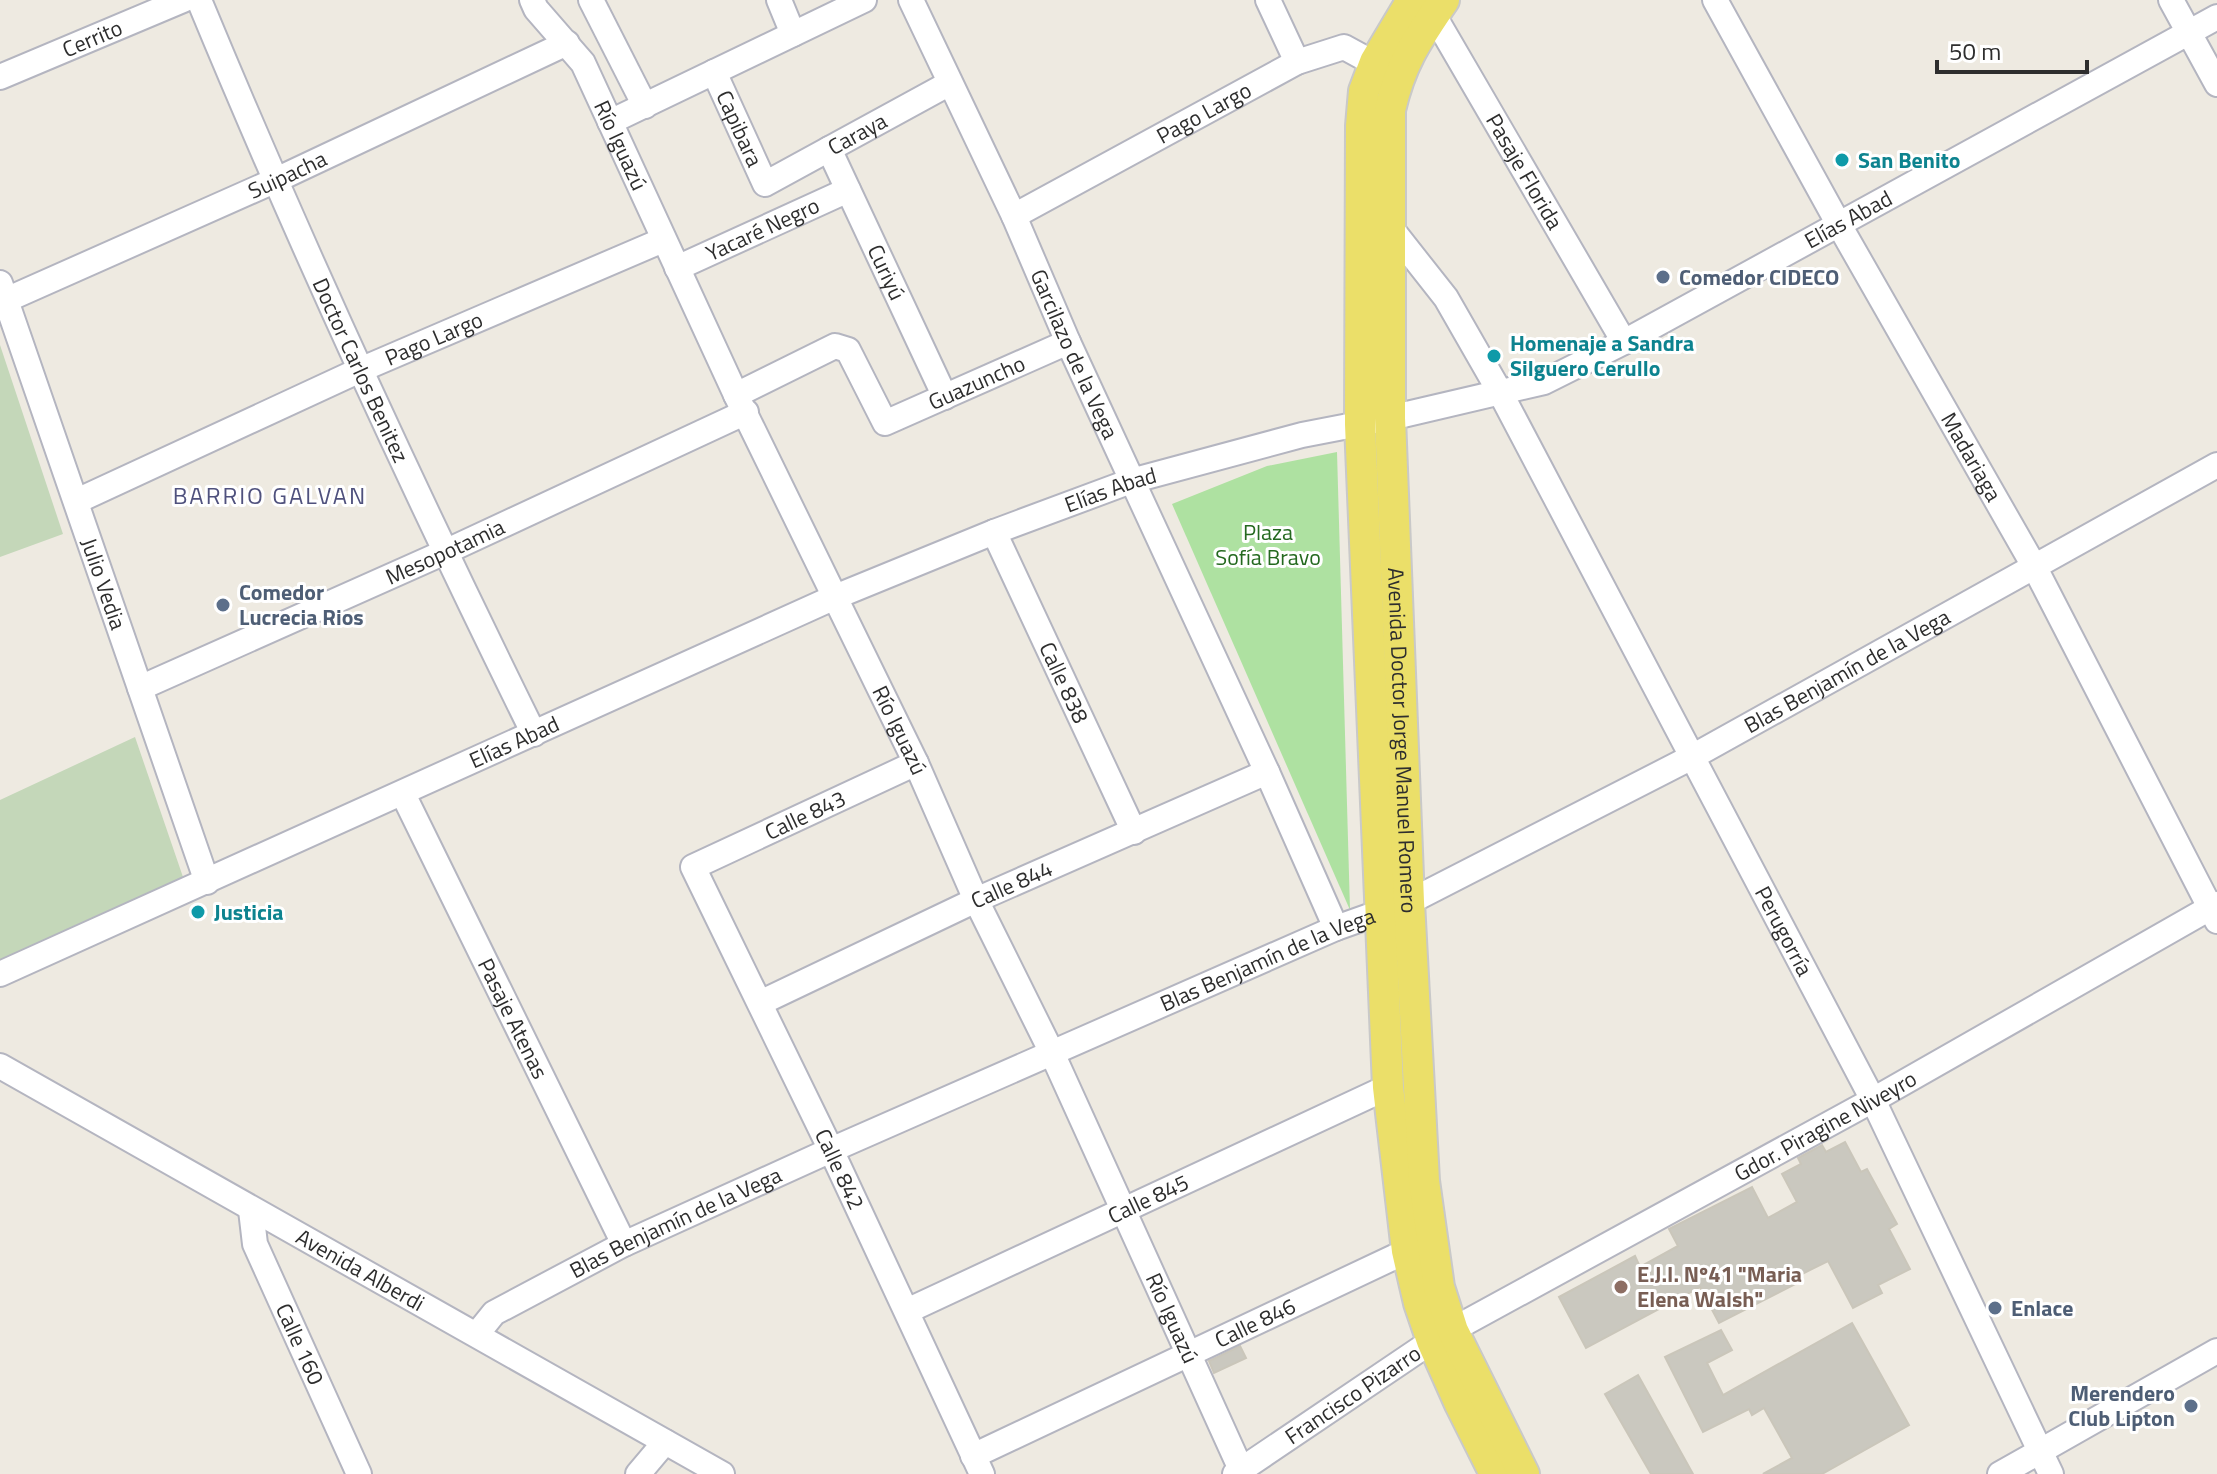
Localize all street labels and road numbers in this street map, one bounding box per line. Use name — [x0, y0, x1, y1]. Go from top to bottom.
street label: Cerrito — [57, 10, 127, 66]
street label: Pago Largo — [1150, 73, 1257, 152]
street label: Capibara — [707, 85, 772, 172]
street label: Río Iguazú — [585, 95, 656, 196]
street label: Caraya — [821, 104, 893, 164]
street label: Pasaje Florida — [1477, 107, 1572, 236]
street label: Suipacha — [242, 142, 332, 207]
street label: Elías Abad — [1798, 181, 1898, 257]
street label: Yacaré Negro — [700, 188, 825, 270]
street label: Curiyú — [859, 239, 914, 306]
street label: Garcilazo de la Vega — [1022, 264, 1128, 445]
street label: Doctor Carlos Benitez — [304, 272, 418, 468]
street label: Pago Largo — [379, 302, 488, 374]
street label: Guazuncho — [923, 346, 1030, 419]
street label: Madariaga — [1933, 406, 2011, 508]
street label: Elías Abad — [1060, 458, 1160, 521]
street label: Mesopotamia — [380, 510, 510, 593]
street label: Julio Vedia — [72, 533, 135, 634]
street label: Avenida Doctor Jorge Manuel Romero — [1379, 567, 1427, 914]
street label: Blas Benjamín de la Vega — [1738, 600, 1956, 742]
street label: Calle 838 — [1031, 636, 1098, 729]
street label: Río Iguazú — [864, 680, 936, 780]
street label: Elías Abad — [463, 707, 565, 777]
street label: Calle 843 — [759, 781, 851, 849]
street label: Calle 844 — [965, 852, 1058, 917]
street label: Perugorría — [1746, 880, 1822, 982]
street label: Blas Benjamín de la Vega — [1155, 898, 1380, 1020]
street label: Pasaje Atenas — [469, 952, 557, 1085]
street label: Gdor. Piragine Niveyro — [1728, 1062, 1923, 1190]
street label: Calle 842 — [806, 1123, 874, 1215]
street label: Blas Benjamín de la Vega — [563, 1158, 787, 1287]
street label: Calle 845 — [1102, 1165, 1194, 1232]
street label: Avenida Alberdi — [290, 1220, 431, 1320]
street label: Río Iguazú — [1137, 1267, 1207, 1369]
street label: Calle 846 — [1209, 1289, 1301, 1357]
street label: Calle 160 — [267, 1298, 333, 1390]
street label: Francisco Pizarro — [1278, 1336, 1428, 1453]

